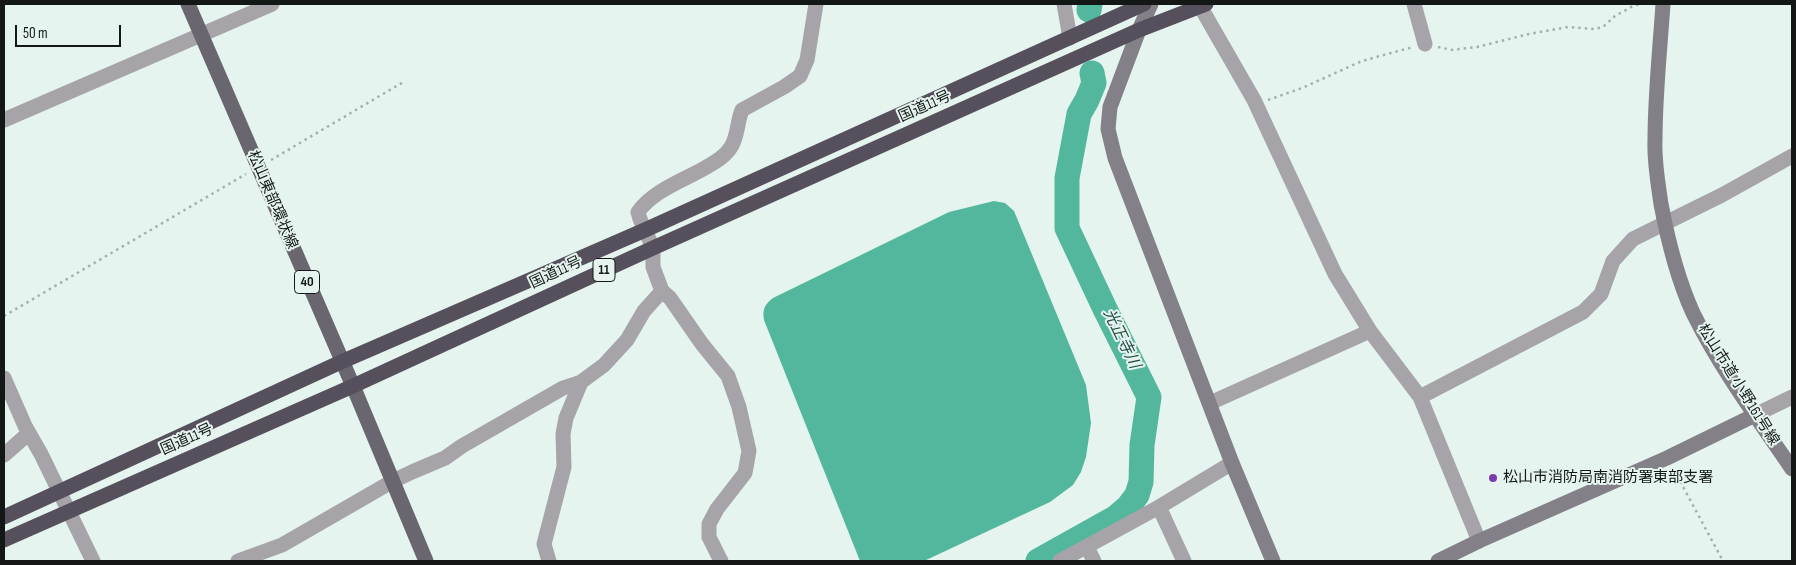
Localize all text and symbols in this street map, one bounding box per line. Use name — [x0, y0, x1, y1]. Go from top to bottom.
scale bar — [18, 15, 124, 47]
text: 50 m — [23, 24, 48, 43]
street label: 国道11号 — [896, 87, 954, 127]
street label: 松山東部環状線 — [243, 148, 301, 252]
street label: 国道11号 — [527, 253, 585, 293]
road number: 11 — [593, 258, 615, 282]
road number: 40 — [294, 270, 320, 294]
water label: 光正寺川 — [1098, 306, 1144, 372]
street label: 松山市道 小野161号線 — [1693, 321, 1783, 449]
street label: 国道11号 — [158, 420, 216, 460]
place label: 松山市消防局南消防署東部支署 — [1503, 469, 1713, 487]
marker: 松山市消防局南消防署東部支署 — [1487, 472, 1499, 484]

